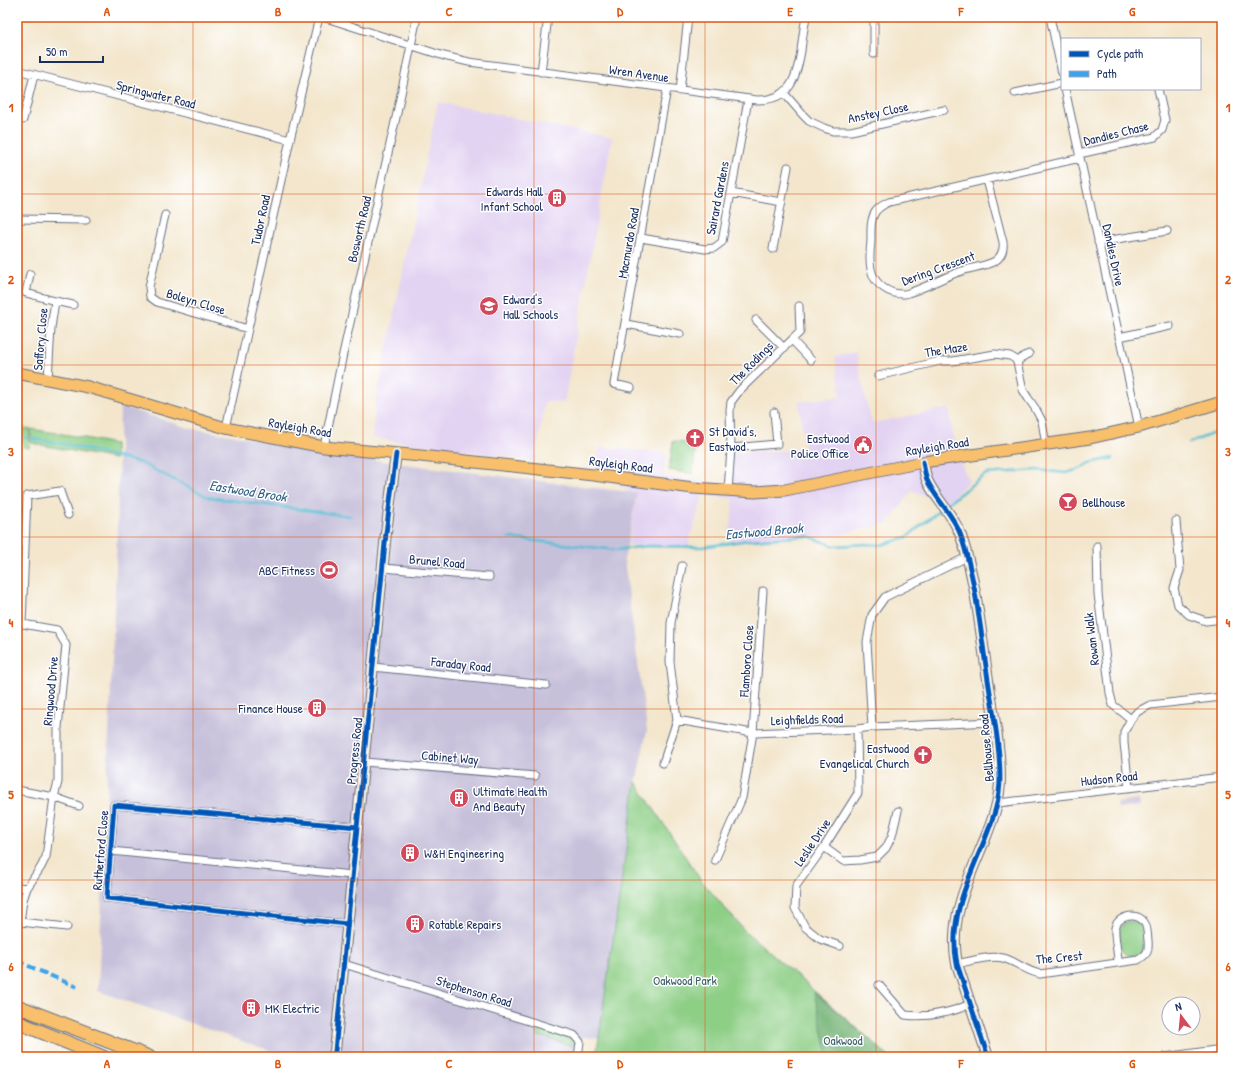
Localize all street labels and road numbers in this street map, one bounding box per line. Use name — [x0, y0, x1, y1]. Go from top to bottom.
street label: Wren Avenue — [608, 60, 670, 86]
street label: Springwater Road — [114, 75, 198, 113]
street label: Anstey Close — [846, 97, 910, 127]
street label: Dandies Chase — [1082, 116, 1150, 150]
street label: Sairard Gardens — [701, 160, 733, 236]
street label: Tudor Road — [246, 193, 274, 247]
street label: Bosworth Road — [343, 194, 375, 264]
street label: Macmurdo Road — [613, 206, 643, 280]
street label: Dandies Drive — [1099, 222, 1129, 288]
street label: Dering Crescent — [899, 246, 978, 290]
street label: Boleyn Close — [164, 284, 228, 318]
street label: Saffory Close — [28, 307, 52, 371]
street label: The Rodings — [725, 337, 777, 389]
street label: The Maze — [923, 337, 969, 361]
street label: Rayleigh Road — [267, 413, 333, 441]
street label: Rayleigh Road — [904, 432, 970, 460]
street label: Rayleigh Road — [588, 451, 654, 477]
street label: Brunel Road — [409, 550, 465, 572]
street label: Rowan Walk — [1079, 611, 1103, 666]
street label: Flamboro Close — [734, 624, 757, 699]
street label: Faraday Road — [429, 652, 492, 676]
street label: Ringwood Drive — [38, 656, 62, 726]
street label: Leighfields Road — [771, 709, 843, 729]
street label: Bellhouse Road — [974, 713, 998, 783]
street label: Progress Road — [342, 717, 366, 785]
street label: Cabinet Way — [421, 746, 480, 769]
street label: Hudson Road — [1080, 766, 1138, 790]
street label: Rutherford Close — [88, 809, 112, 891]
street label: Leslie Drive — [789, 815, 835, 869]
street label: The Crest — [1035, 946, 1083, 968]
street label: Stephenson Road — [434, 971, 514, 1011]

